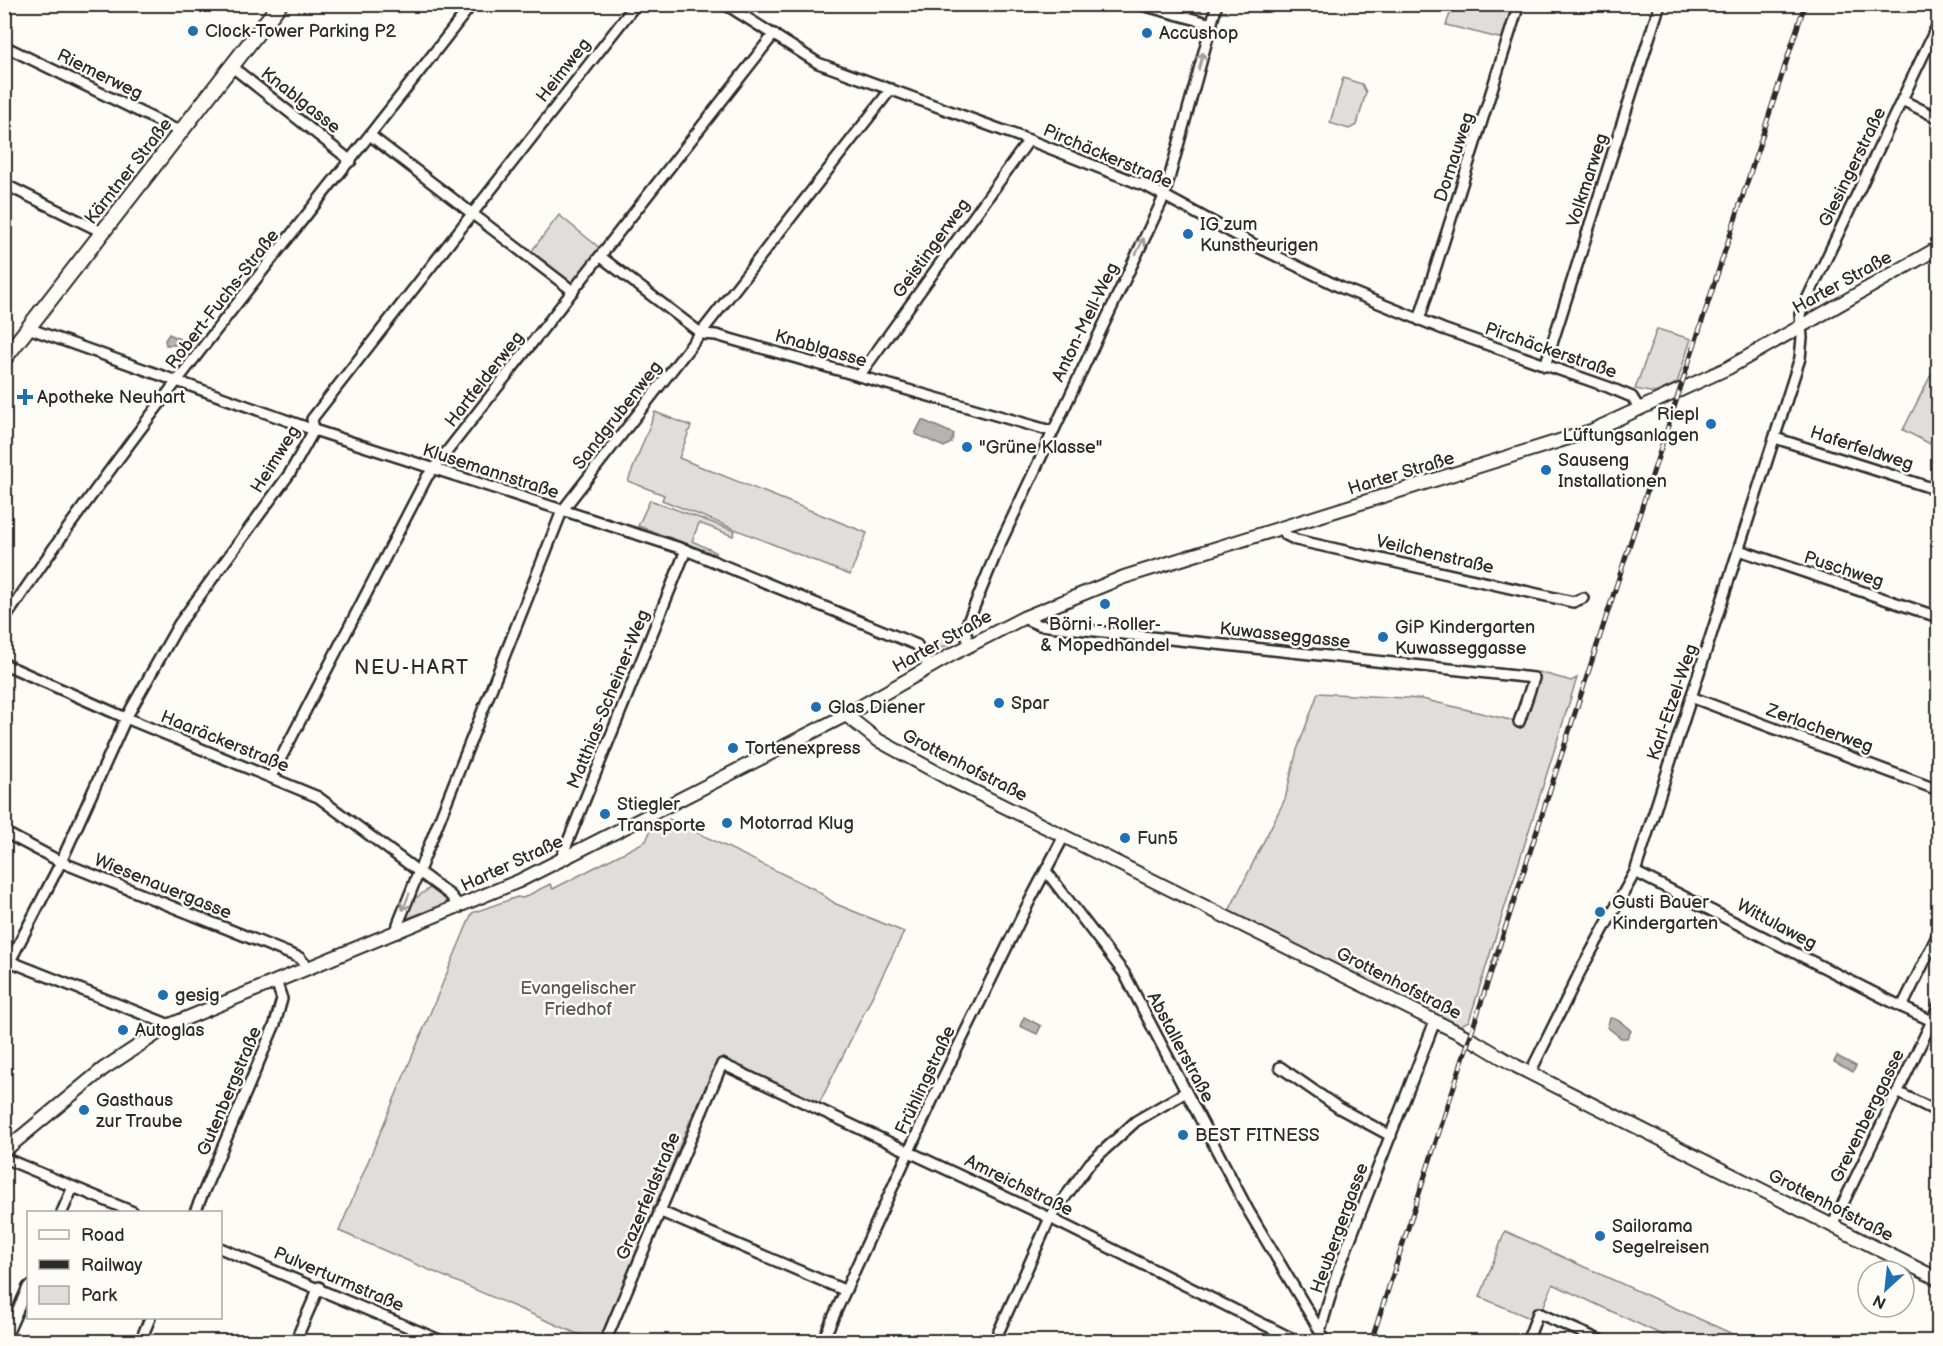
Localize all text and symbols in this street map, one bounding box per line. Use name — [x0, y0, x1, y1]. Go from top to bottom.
place label: Clock-Tower Parking P2 — [205, 21, 397, 42]
place label: Accushop — [1159, 23, 1238, 44]
marker: Clock-Tower Parking P2 — [186, 24, 200, 38]
marker: Accushop — [1140, 26, 1154, 40]
street label: Heimweg — [532, 34, 595, 107]
street label: Riemerweg — [53, 45, 146, 104]
one-way arrow — [1196, 52, 1208, 71]
street label: Knablgasse — [257, 63, 345, 138]
street label: Glesingerstraße — [1814, 104, 1891, 230]
street label: Dornauweg — [1430, 110, 1479, 205]
street label: Kärntner Straße — [80, 114, 177, 229]
street label: Pirchäckerstraße — [1040, 120, 1176, 193]
street label: Volkmarweg — [1562, 131, 1613, 230]
street label: Geistingerweg — [888, 194, 975, 302]
place label: IG zum Kunstheurigen — [1200, 214, 1318, 256]
street label: Robert-Fuchs-Straße — [161, 225, 284, 373]
marker: IG zum Kunstheurigen — [1181, 227, 1195, 241]
one-way arrow — [1135, 237, 1147, 255]
street label: Harter Straße — [1789, 246, 1896, 318]
street label: Anton-Mell-Weg — [1048, 259, 1123, 385]
street label: Pirchäckerstraße — [1482, 318, 1620, 383]
street label: Knablgasse — [772, 325, 870, 372]
street label: Hartfelderweg — [441, 327, 528, 431]
street label: Sandgrubenweg — [568, 357, 666, 474]
place label: Apotheke Neuhart — [37, 387, 186, 408]
marker: Apotheke Neuhart — [18, 390, 32, 404]
place label: Riepl Lüftungsanlagen — [1562, 404, 1699, 446]
marker: Riepl Lüftungsanlagen — [1704, 417, 1718, 431]
street label: Heimweg — [246, 422, 304, 497]
street label: Haferfeldweg — [1807, 422, 1916, 475]
place label: "Grüne Klasse" — [979, 437, 1102, 458]
street label: Klusemannstraße — [420, 440, 562, 504]
marker: "Grüne Klasse" — [960, 440, 974, 454]
street label: Harter Straße — [1345, 447, 1457, 500]
place label: Sauseng Installationen — [1558, 450, 1667, 492]
marker: Sauseng Installationen — [1539, 463, 1553, 477]
street label: Veilchenstraße — [1374, 531, 1496, 578]
street label: Puschweg — [1801, 547, 1886, 592]
marker: Börni - Roller- & Mopedhandel — [1098, 597, 1112, 611]
street label: Harter Straße — [889, 605, 996, 677]
street label: Matthias-Scheiner-Weg — [563, 607, 654, 792]
place label: Börni - Roller- & Mopedhandel — [1040, 614, 1170, 656]
place label: GiP Kindergarten Kuwasseggasse — [1395, 617, 1535, 659]
street label: Kuwasseggasse — [1218, 618, 1352, 653]
marker: GiP Kindergarten Kuwasseggasse — [1376, 630, 1390, 644]
street label: Karl-Etzel-Weg — [1643, 641, 1702, 763]
district label: NEU-HART — [354, 656, 470, 680]
place label: Spar — [1011, 693, 1050, 714]
marker: Spar — [992, 696, 1006, 710]
place label: Glas Diener — [828, 697, 925, 718]
street label: Zerlacherweg — [1763, 699, 1876, 757]
marker: Glas Diener — [809, 700, 823, 714]
street label: Haaräckerstraße — [158, 706, 292, 777]
street label: Grottenhofstraße — [899, 725, 1031, 806]
place label: Tortenexpress — [745, 738, 861, 759]
marker: Tortenexpress — [726, 741, 740, 755]
place label: Stiegler Transporte — [617, 794, 706, 836]
marker: Stiegler Transporte — [598, 807, 612, 821]
place label: Motorrad Klug — [739, 813, 854, 834]
marker: Motorrad Klug — [720, 816, 734, 830]
place label: Fun5 — [1137, 828, 1178, 849]
street label: Harter Straße — [458, 831, 567, 896]
marker: Fun5 — [1118, 831, 1132, 845]
street label: Wiesenauergasse — [91, 849, 235, 924]
place label: Gusti Bauer Kindergarten — [1612, 892, 1718, 934]
one-way arrow — [400, 893, 411, 911]
street label: Wittulaweg — [1733, 895, 1820, 954]
marker: Gusti Bauer Kindergarten — [1593, 905, 1607, 919]
street label: Grottenhofstraße — [1333, 943, 1465, 1024]
park label: Evangelischer Friedhof — [520, 978, 636, 1020]
place label: gesig — [175, 985, 220, 1006]
marker: gesig — [156, 988, 170, 1002]
street label: Abstallerstraße — [1143, 989, 1219, 1106]
place label: Autoglas — [135, 1020, 205, 1041]
street label: Frühlingstraße — [891, 1022, 960, 1138]
marker: Autoglas — [116, 1023, 130, 1037]
street label: Gutenbergstraße — [193, 1023, 266, 1159]
street label: Grevenberggasse — [1826, 1046, 1909, 1186]
place label: Gasthaus zur Traube — [96, 1090, 183, 1132]
marker: Gasthaus zur Traube — [77, 1103, 91, 1117]
place label: BEST FITNESS — [1195, 1125, 1320, 1146]
marker: BEST FITNESS — [1176, 1128, 1190, 1142]
street label: Grazerfeldstraße — [612, 1129, 685, 1263]
street label: Amreichstraße — [961, 1150, 1077, 1221]
street label: Heubergergasse — [1306, 1160, 1373, 1296]
street label: Grottenhofstraße — [1765, 1165, 1897, 1246]
legend — [27, 1211, 222, 1319]
place label: Sailorama Segelreisen — [1612, 1216, 1709, 1258]
text: Road — [81, 1225, 125, 1246]
marker: Sailorama Segelreisen — [1593, 1229, 1607, 1243]
street label: Pulverturmstraße — [270, 1243, 407, 1317]
text: Railway — [81, 1255, 143, 1276]
north arrow — [1856, 1259, 1916, 1319]
text: Park — [81, 1285, 117, 1306]
text: N — [1870, 1290, 1890, 1312]

